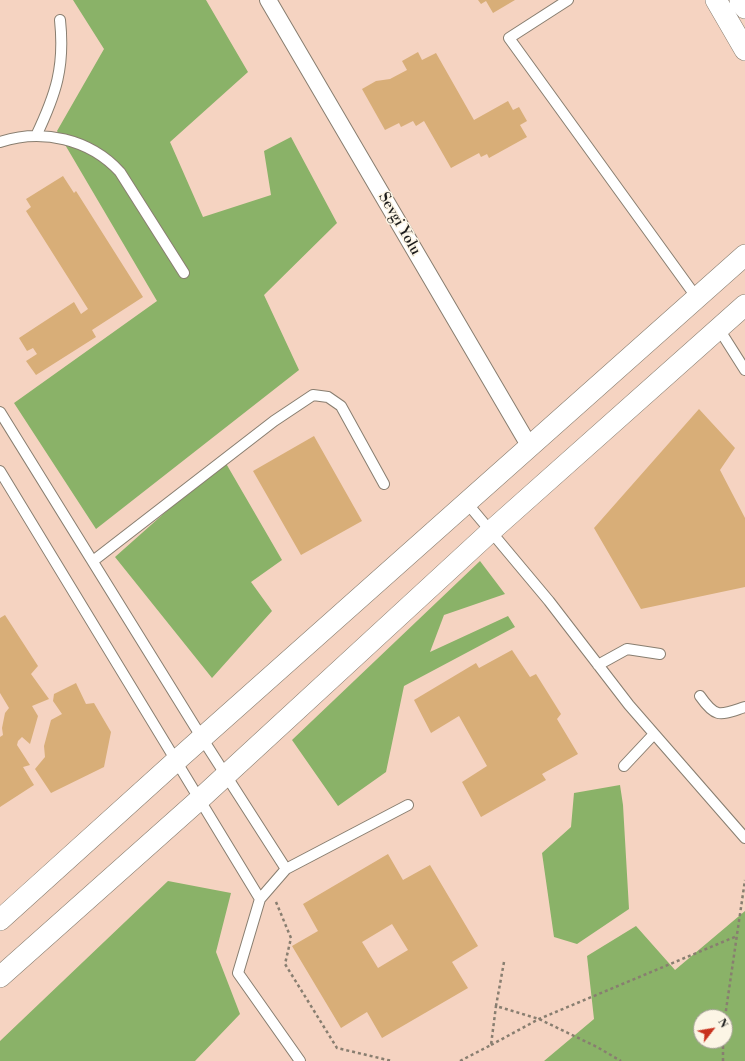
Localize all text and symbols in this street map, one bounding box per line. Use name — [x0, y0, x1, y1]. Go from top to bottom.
street label: Sevgi Yolu — [374, 189, 424, 259]
north arrow — [693, 1009, 733, 1049]
text: N — [714, 1016, 731, 1031]

